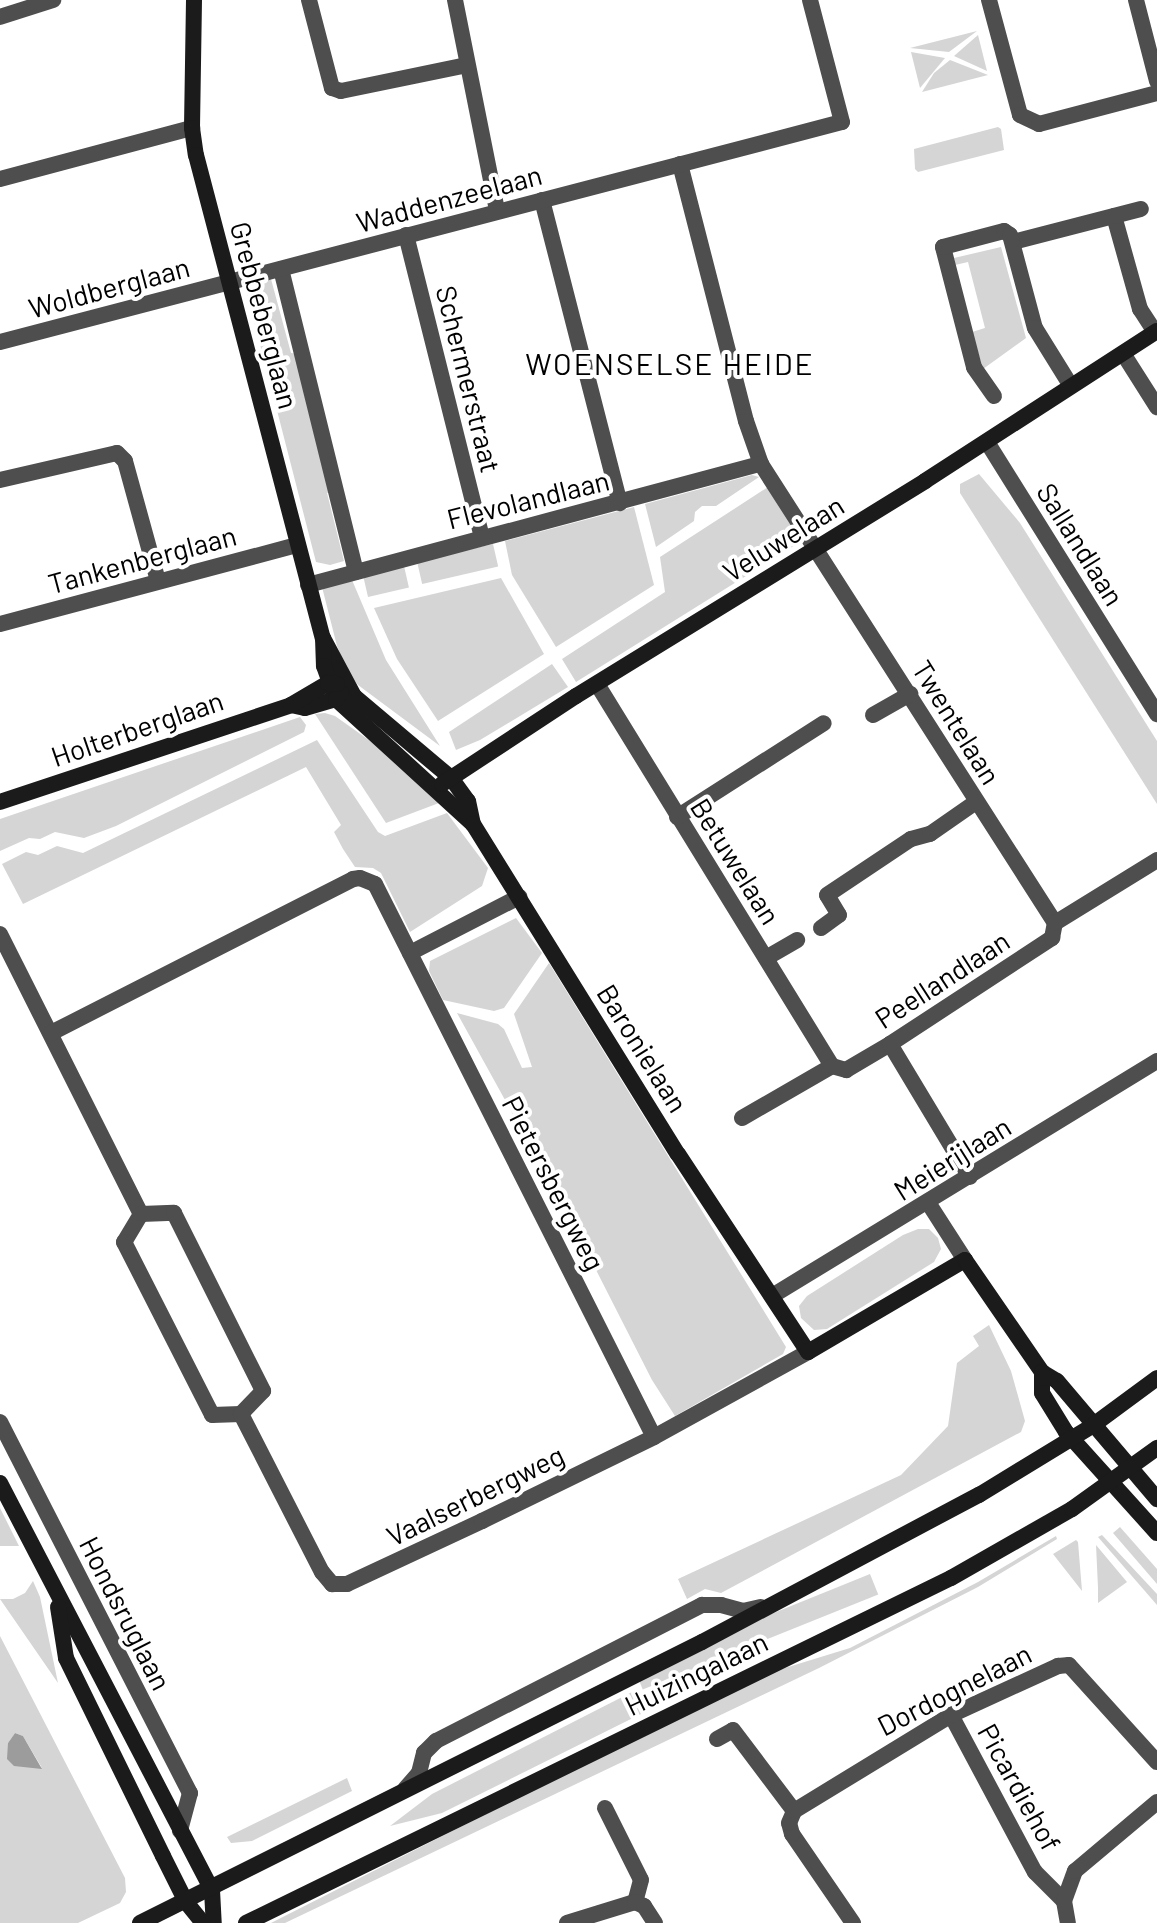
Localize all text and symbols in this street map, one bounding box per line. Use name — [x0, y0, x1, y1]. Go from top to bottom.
street label: Waddenzeelaan — [353, 157, 545, 239]
street label: Grebbeberglaan — [224, 218, 306, 412]
street label: Woldberglaan — [25, 249, 193, 325]
street label: Schermerstraat — [430, 282, 508, 476]
district label: WOENSELSE HEIDE — [525, 345, 815, 381]
street label: Flevolandlaan — [443, 463, 613, 535]
street label: Sallandlaan — [1030, 477, 1132, 611]
street label: Veluwelaan — [716, 488, 850, 588]
street label: Tankenberglaan — [44, 518, 240, 600]
street label: Twentelaan — [906, 654, 1008, 790]
street label: Holterberglaan — [46, 683, 228, 773]
street label: Betuwelaan — [684, 792, 788, 930]
street label: Peellandlaan — [869, 923, 1015, 1035]
street label: Baronielaan — [591, 978, 695, 1118]
street label: Pietersbergweg — [496, 1090, 612, 1276]
street label: Meierijlaan — [887, 1109, 1017, 1207]
street label: Vaalserbergweg — [381, 1438, 569, 1552]
street label: Hondsruglaan — [73, 1531, 179, 1695]
street label: Huizingalaan — [619, 1624, 773, 1722]
street label: Dordognelaan — [871, 1636, 1037, 1742]
street label: Picardiehof — [971, 1718, 1069, 1856]

